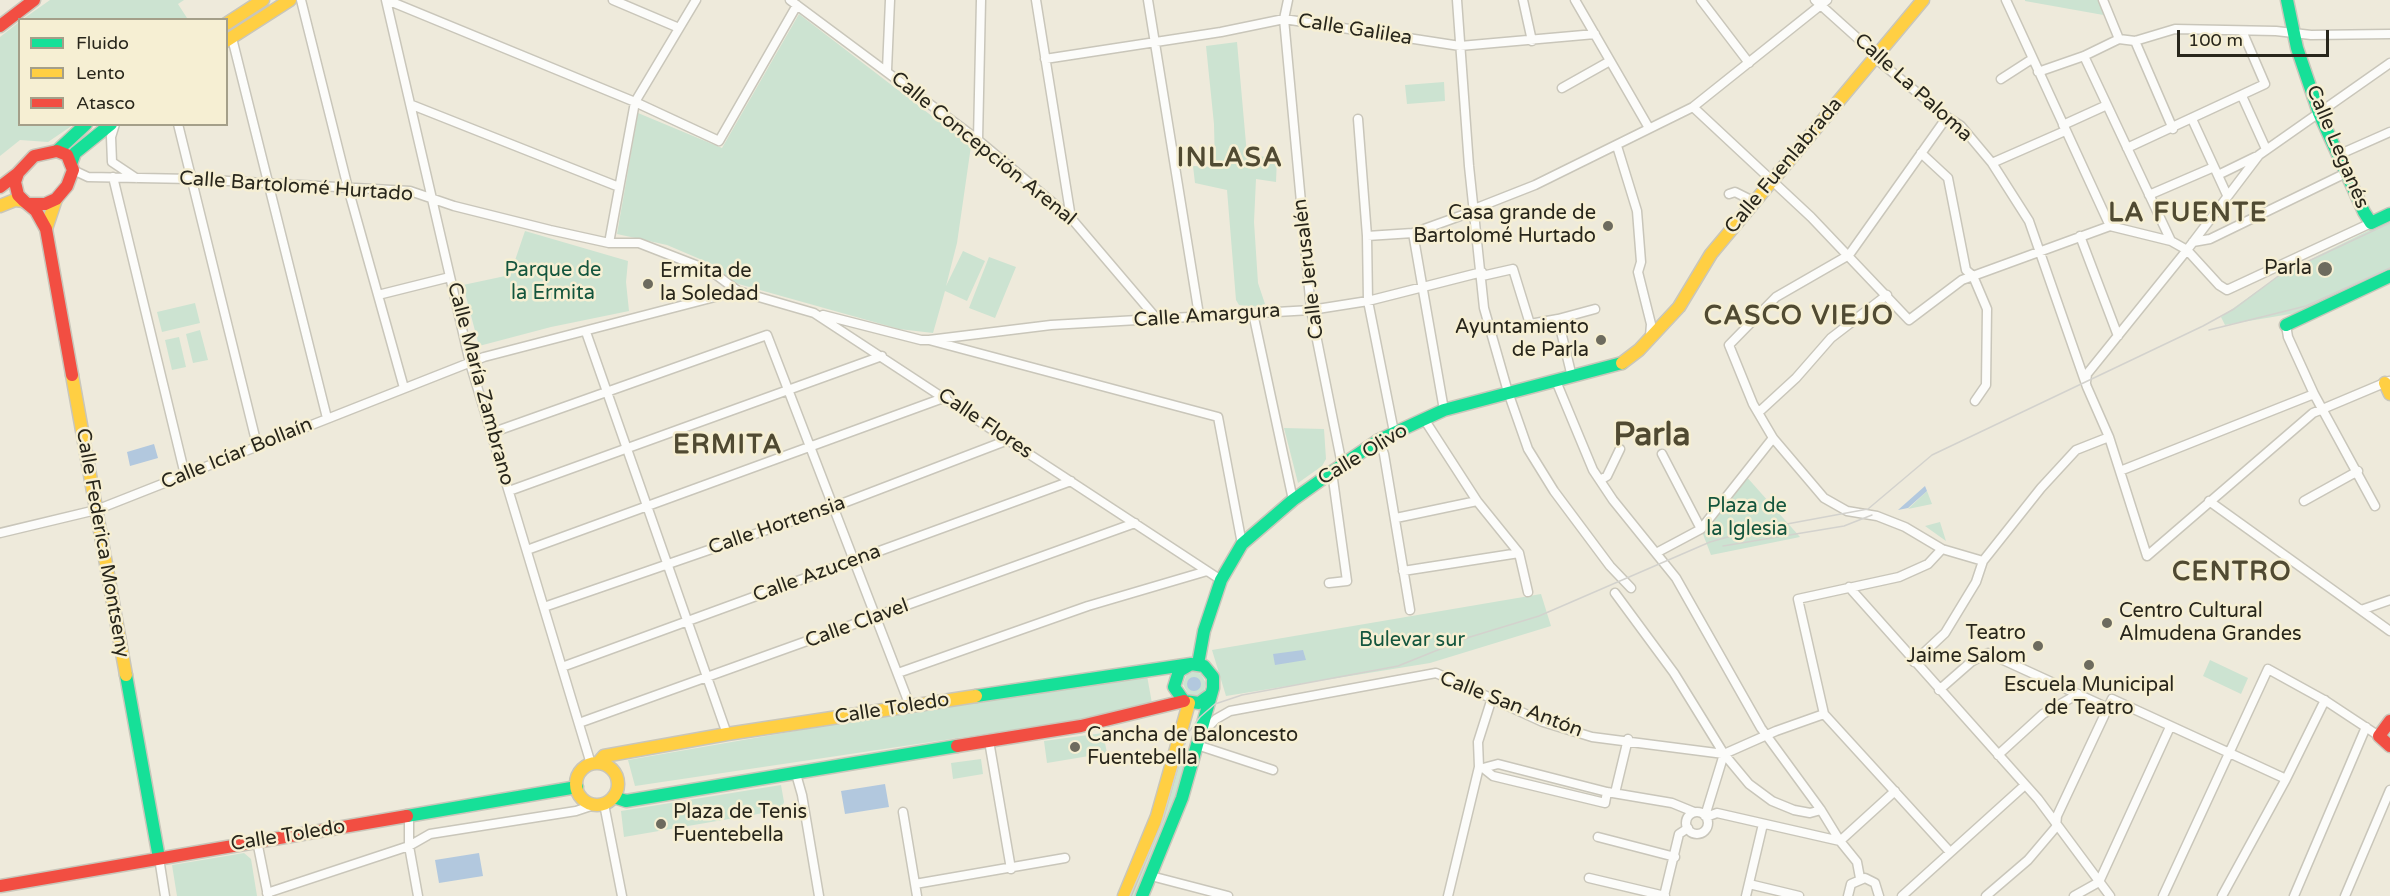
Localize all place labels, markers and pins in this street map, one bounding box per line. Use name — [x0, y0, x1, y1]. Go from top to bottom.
place label: Casa grande de Bartolomé Hurtado — [1413, 202, 1596, 249]
marker: Casa grande de Bartolomé Hurtado — [1601, 219, 1615, 233]
place label: Parla — [2264, 257, 2312, 281]
place label: Ermita de la Soledad — [660, 260, 759, 307]
marker: Parla — [2316, 260, 2334, 278]
marker: Ermita de la Soledad — [641, 277, 655, 291]
place label: Ayuntamiento de Parla — [1455, 316, 1589, 363]
marker: Ayuntamiento de Parla — [1594, 333, 1608, 347]
place label: Centro Cultural Almudena Grandes — [2119, 600, 2302, 647]
marker: Centro Cultural Almudena Grandes — [2100, 616, 2114, 630]
place label: Teatro Jaime Salom — [1907, 622, 2026, 669]
marker: Teatro Jaime Salom — [2031, 639, 2045, 653]
marker: Escuela Municipal de Teatro — [2082, 658, 2096, 672]
place label: Escuela Municipal de Teatro — [2004, 674, 2174, 721]
place label: Cancha de Baloncesto Fuentebella — [1087, 724, 1298, 771]
marker: Cancha de Baloncesto Fuentebella — [1068, 740, 1082, 754]
place label: Plaza de Tenis Fuentebella — [673, 801, 807, 848]
marker: Plaza de Tenis Fuentebella — [654, 817, 668, 831]

